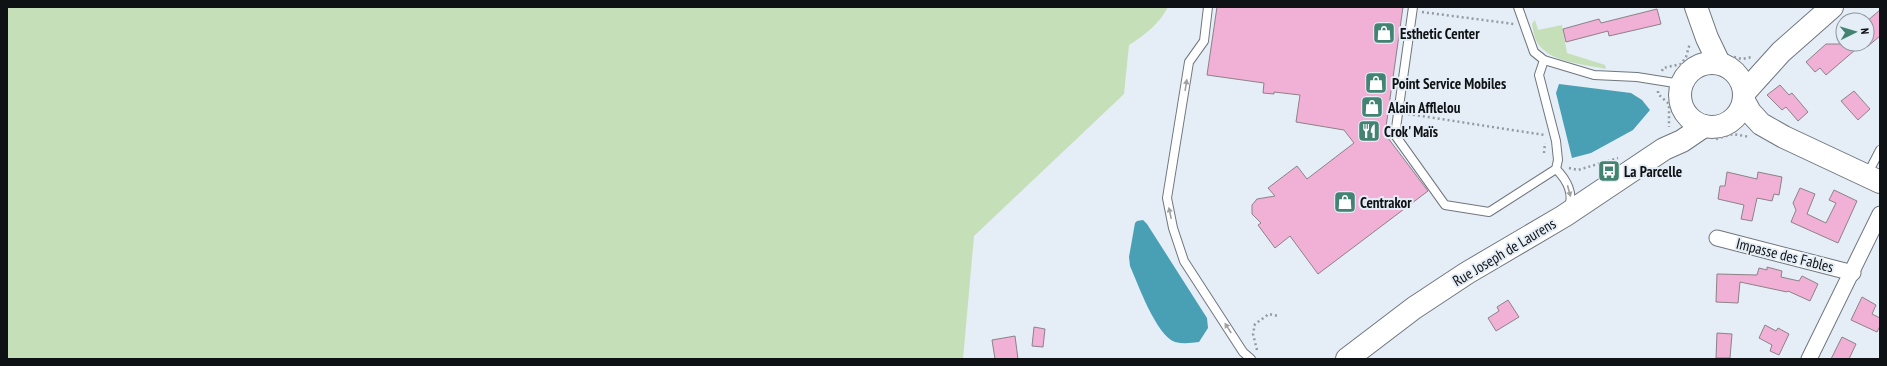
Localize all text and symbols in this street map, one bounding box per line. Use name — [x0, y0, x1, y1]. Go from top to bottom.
north arrow — [1835, 12, 1875, 52]
shop icon: Esthetic Center — [1371, 20, 1397, 46]
place label: Esthetic Center — [1400, 24, 1480, 43]
text: N — [1858, 28, 1872, 35]
shop icon: Point Service Mobiles — [1363, 70, 1389, 96]
place label: Point Service Mobiles — [1392, 74, 1506, 93]
one-way arrow — [1183, 79, 1189, 91]
shop icon: Alain Afflelou — [1359, 94, 1385, 120]
place label: Alain Afflelou — [1387, 98, 1461, 117]
restaurant icon: Crok' Maïs — [1356, 118, 1382, 144]
place label: Crok' Maïs — [1384, 122, 1438, 141]
bus stop icon: La Parcelle — [1596, 158, 1622, 184]
place label: La Parcelle — [1624, 162, 1682, 181]
one-way arrow — [1566, 185, 1572, 197]
shop icon: Centrakor — [1332, 189, 1358, 215]
place label: Centrakor — [1360, 193, 1412, 212]
one-way arrow — [1167, 207, 1173, 219]
street label: Rue Joseph de Laurens — [1449, 214, 1559, 290]
street label: Impasse des Fables — [1734, 234, 1836, 276]
one-way arrow — [1224, 323, 1232, 333]

